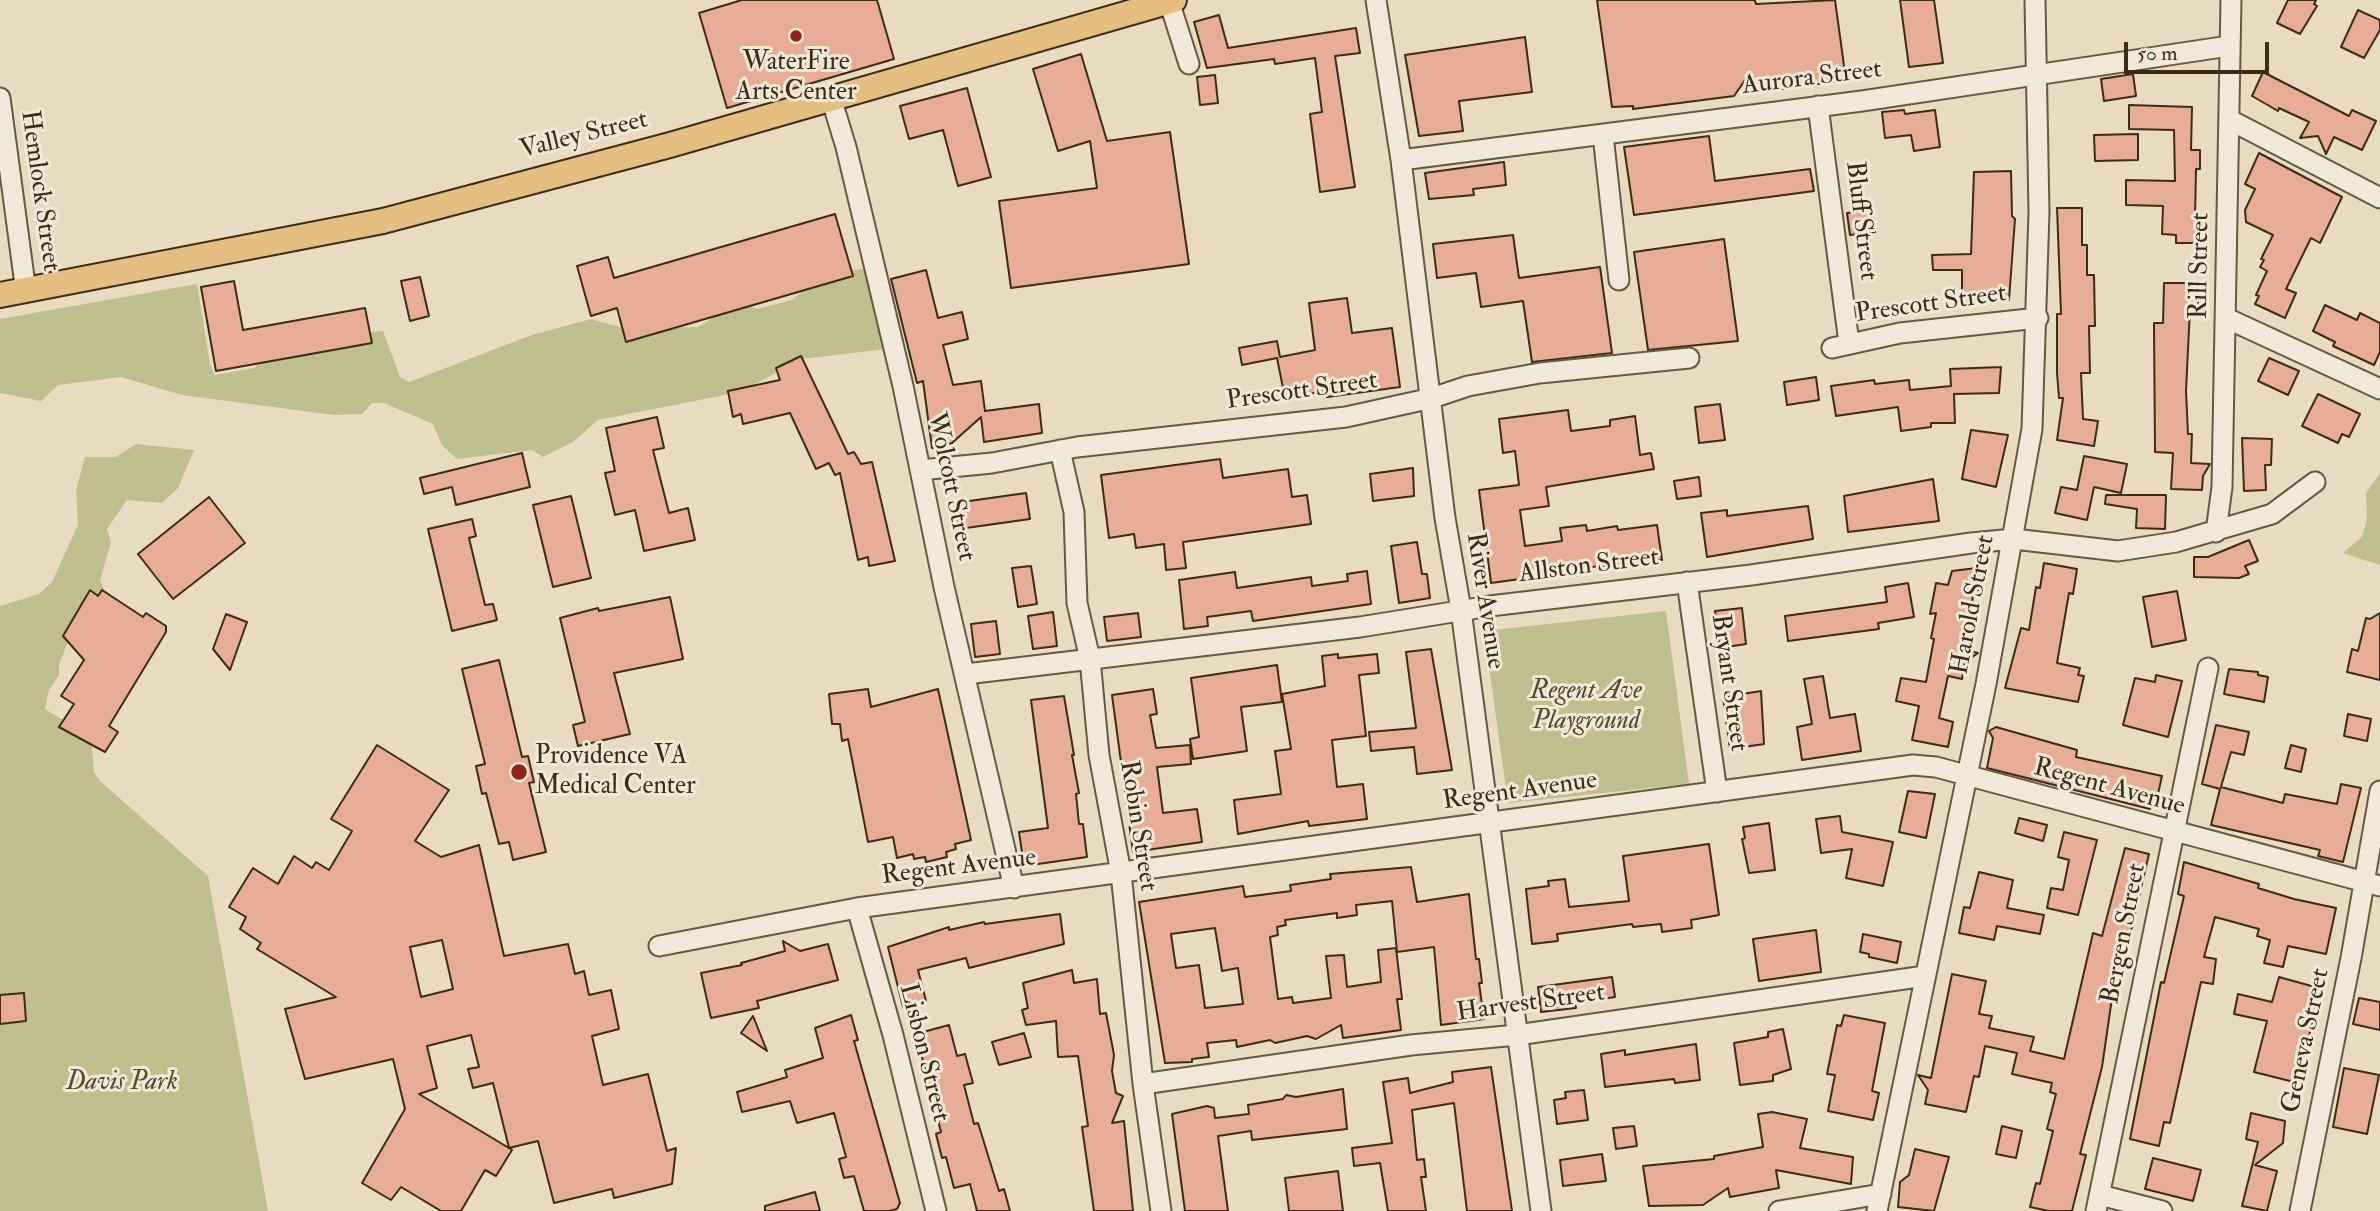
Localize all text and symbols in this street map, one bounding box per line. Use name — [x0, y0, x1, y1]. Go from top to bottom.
marker: WaterFire Arts Center — [788, 28, 804, 44]
scale bar — [2128, 28, 2273, 72]
text: 50 m — [2137, 40, 2178, 67]
place label: WaterFire Arts Center — [735, 47, 857, 108]
street label: Aurora Street — [1740, 55, 1884, 103]
street label: Valley Street — [517, 105, 651, 167]
street label: Hemlock Street — [12, 109, 66, 273]
street label: Bluff Street — [1837, 160, 1883, 282]
street label: Rill Street — [2184, 212, 2218, 320]
street label: Prescott Street — [1853, 279, 2009, 331]
street label: Prescott Street — [1224, 366, 1380, 418]
street label: Wolcott Street — [919, 410, 981, 564]
street label: River Avenue — [1458, 531, 1510, 671]
street label: Harold Street — [1945, 533, 2003, 677]
street label: Allston Street — [1517, 543, 1661, 591]
street label: Bryant Street — [1703, 612, 1753, 754]
park label: Regent Ave Playground — [1530, 676, 1642, 738]
place label: Providence VA Medical Center — [535, 741, 696, 802]
street label: Regent Avenue — [2030, 753, 2188, 823]
street label: Robin Street — [1111, 758, 1163, 894]
marker: Providence VA Medical Center — [509, 762, 529, 782]
street label: Regent Avenue — [1441, 766, 1599, 818]
street label: Regent Avenue — [880, 843, 1038, 893]
street label: Bergen Street — [2096, 861, 2154, 1007]
street label: Geneva Street — [2276, 966, 2338, 1116]
street label: Harvest Street — [1455, 978, 1607, 1030]
street label: Lisbon Street — [891, 981, 955, 1125]
park label: Davis Park — [66, 1067, 178, 1099]

